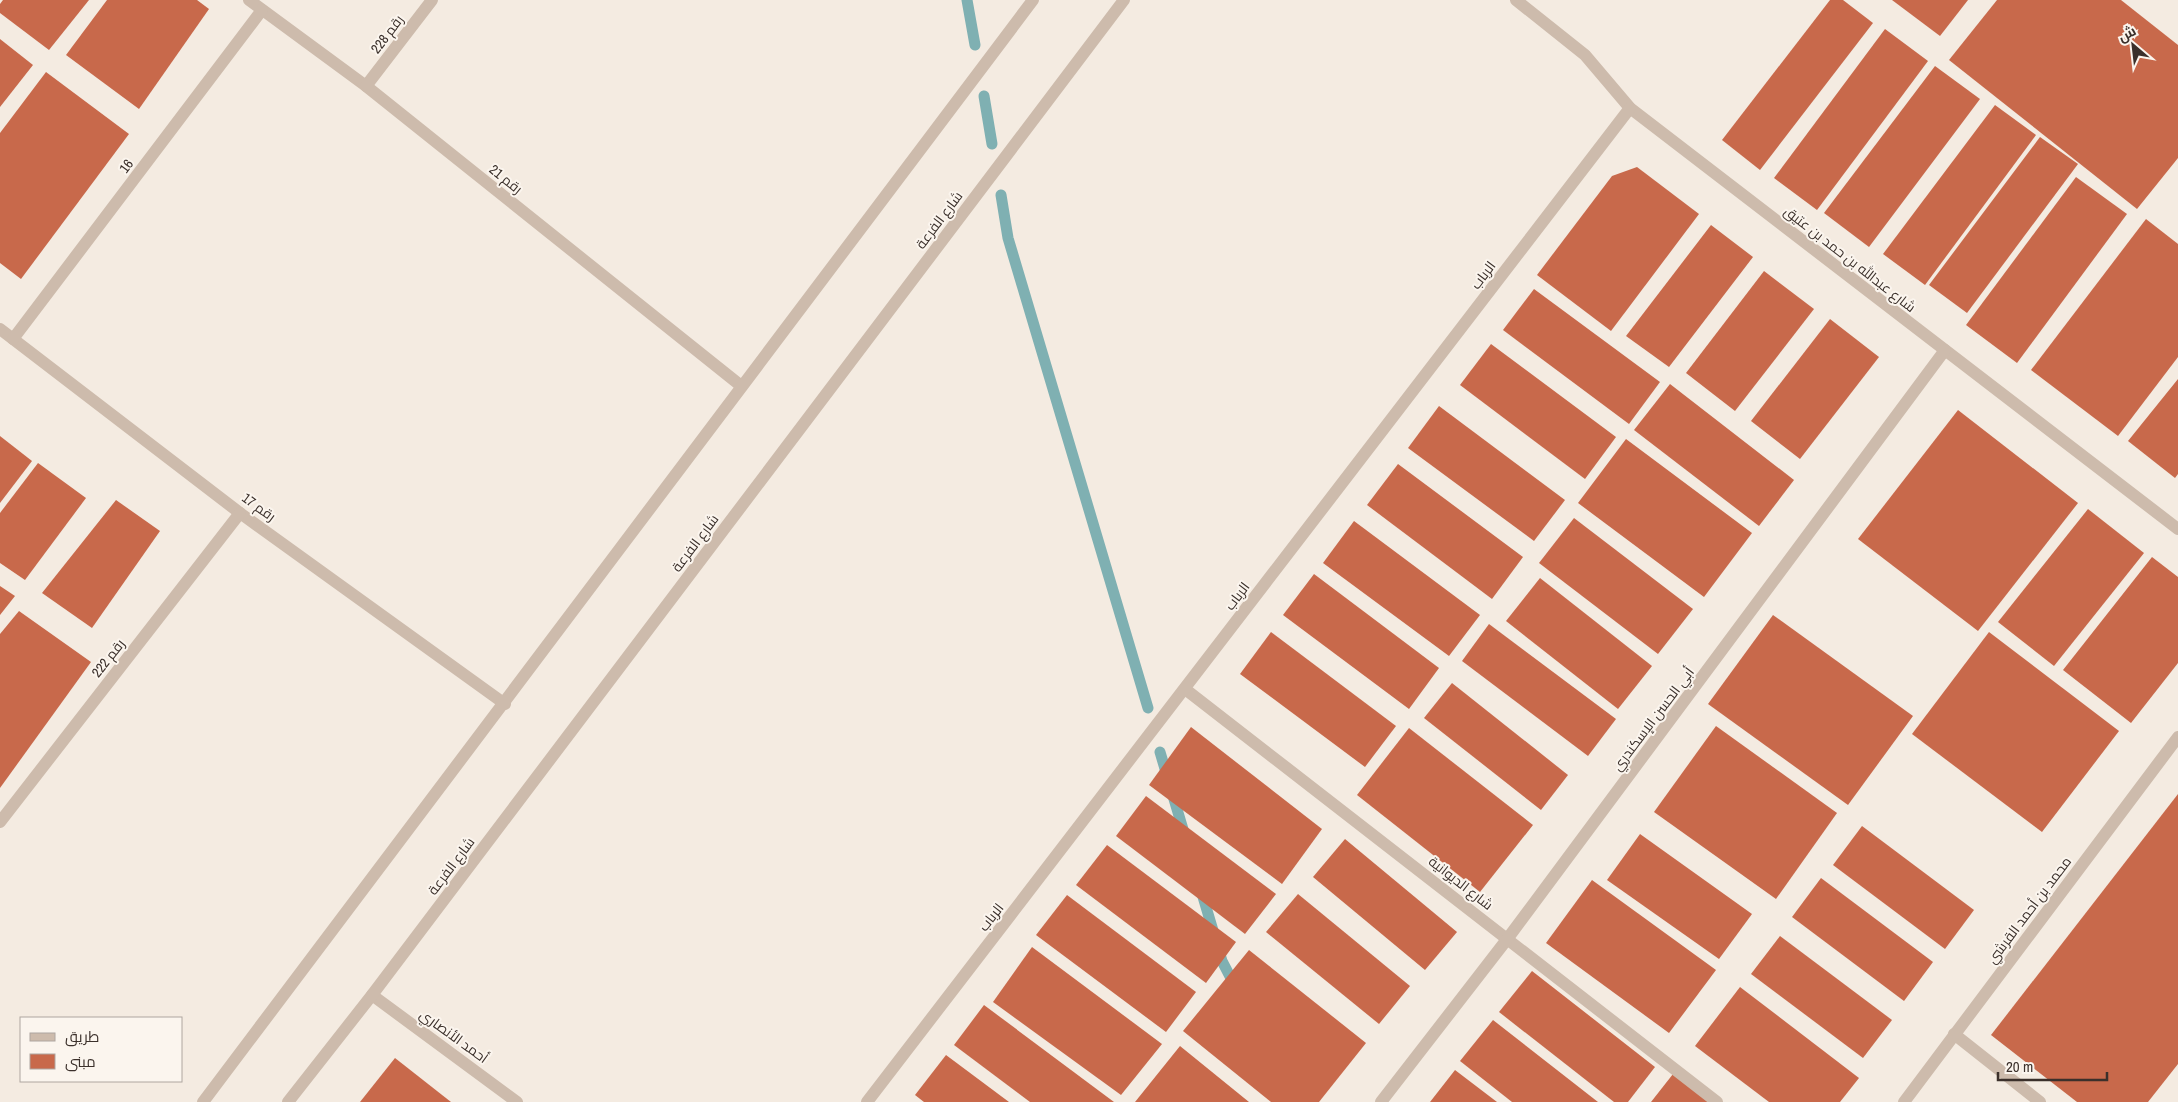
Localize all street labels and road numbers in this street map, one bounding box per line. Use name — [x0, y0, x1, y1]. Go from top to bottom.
street label: رقم 228 — [367, 11, 408, 57]
street label: 16 — [115, 155, 137, 177]
street label: رقم 21 — [485, 160, 526, 199]
street label: شارع الفرعة — [912, 188, 966, 252]
street label: شارع عبدالله بن حمد بن عتيق — [1781, 202, 1919, 316]
street label: الرباب — [1467, 257, 1499, 293]
street label: رقم 17 — [238, 489, 279, 526]
street label: شارع الفرعة — [668, 511, 722, 575]
street label: الرباب — [1221, 578, 1253, 614]
street label: رقم 222 — [87, 635, 129, 681]
street label: أبي الحسن الإسكندري — [1608, 663, 1700, 776]
street label: شارع الفرعة — [424, 834, 478, 898]
street label: شارع الديوانية — [1425, 852, 1497, 914]
street label: محمد بن أحمد القرشي — [1983, 853, 2077, 968]
street label: الرباب — [974, 899, 1008, 935]
street label: أحمد الأنصاري — [414, 1005, 492, 1069]

